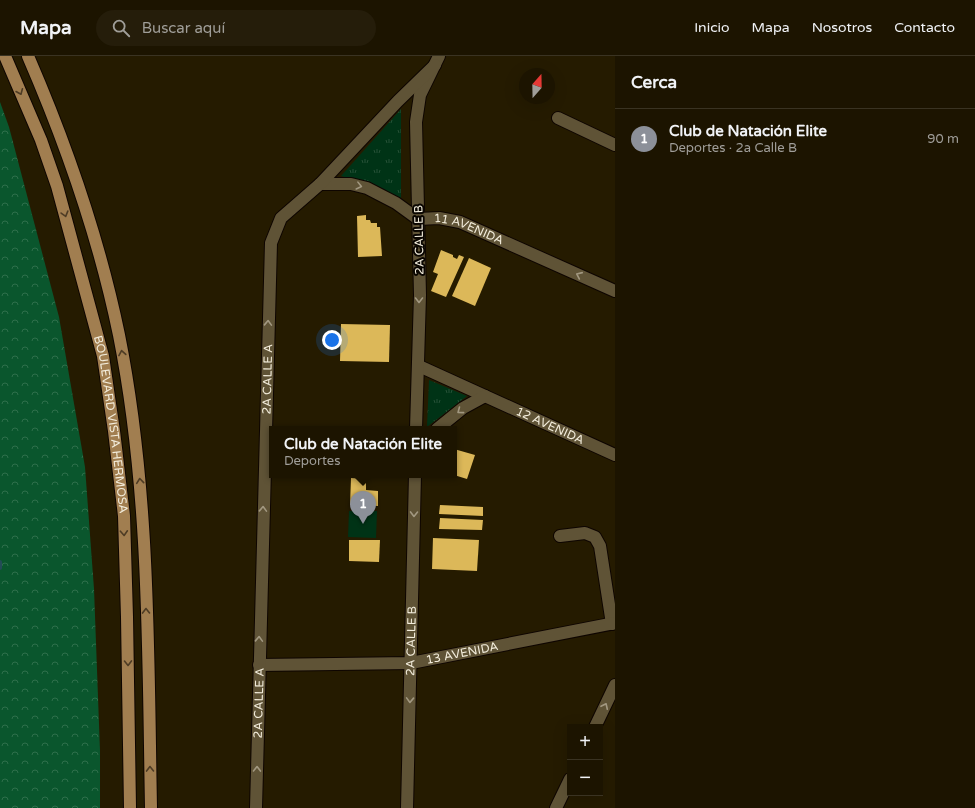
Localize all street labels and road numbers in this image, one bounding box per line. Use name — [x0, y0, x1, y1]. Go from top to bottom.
street label: 2A CALLE B — [411, 205, 427, 275]
street label: 11 AVENIDA — [434, 211, 506, 248]
street label: BOULEVARD VISTA HERMOSA — [91, 334, 131, 514]
street label: 2A CALLE A — [259, 344, 275, 415]
street label: 12 AVENIDA — [514, 404, 587, 447]
street label: 2A CALLE B — [403, 606, 419, 676]
street label: 13 AVENIDA — [425, 639, 499, 667]
street label: 2A CALLE A — [251, 668, 267, 738]

